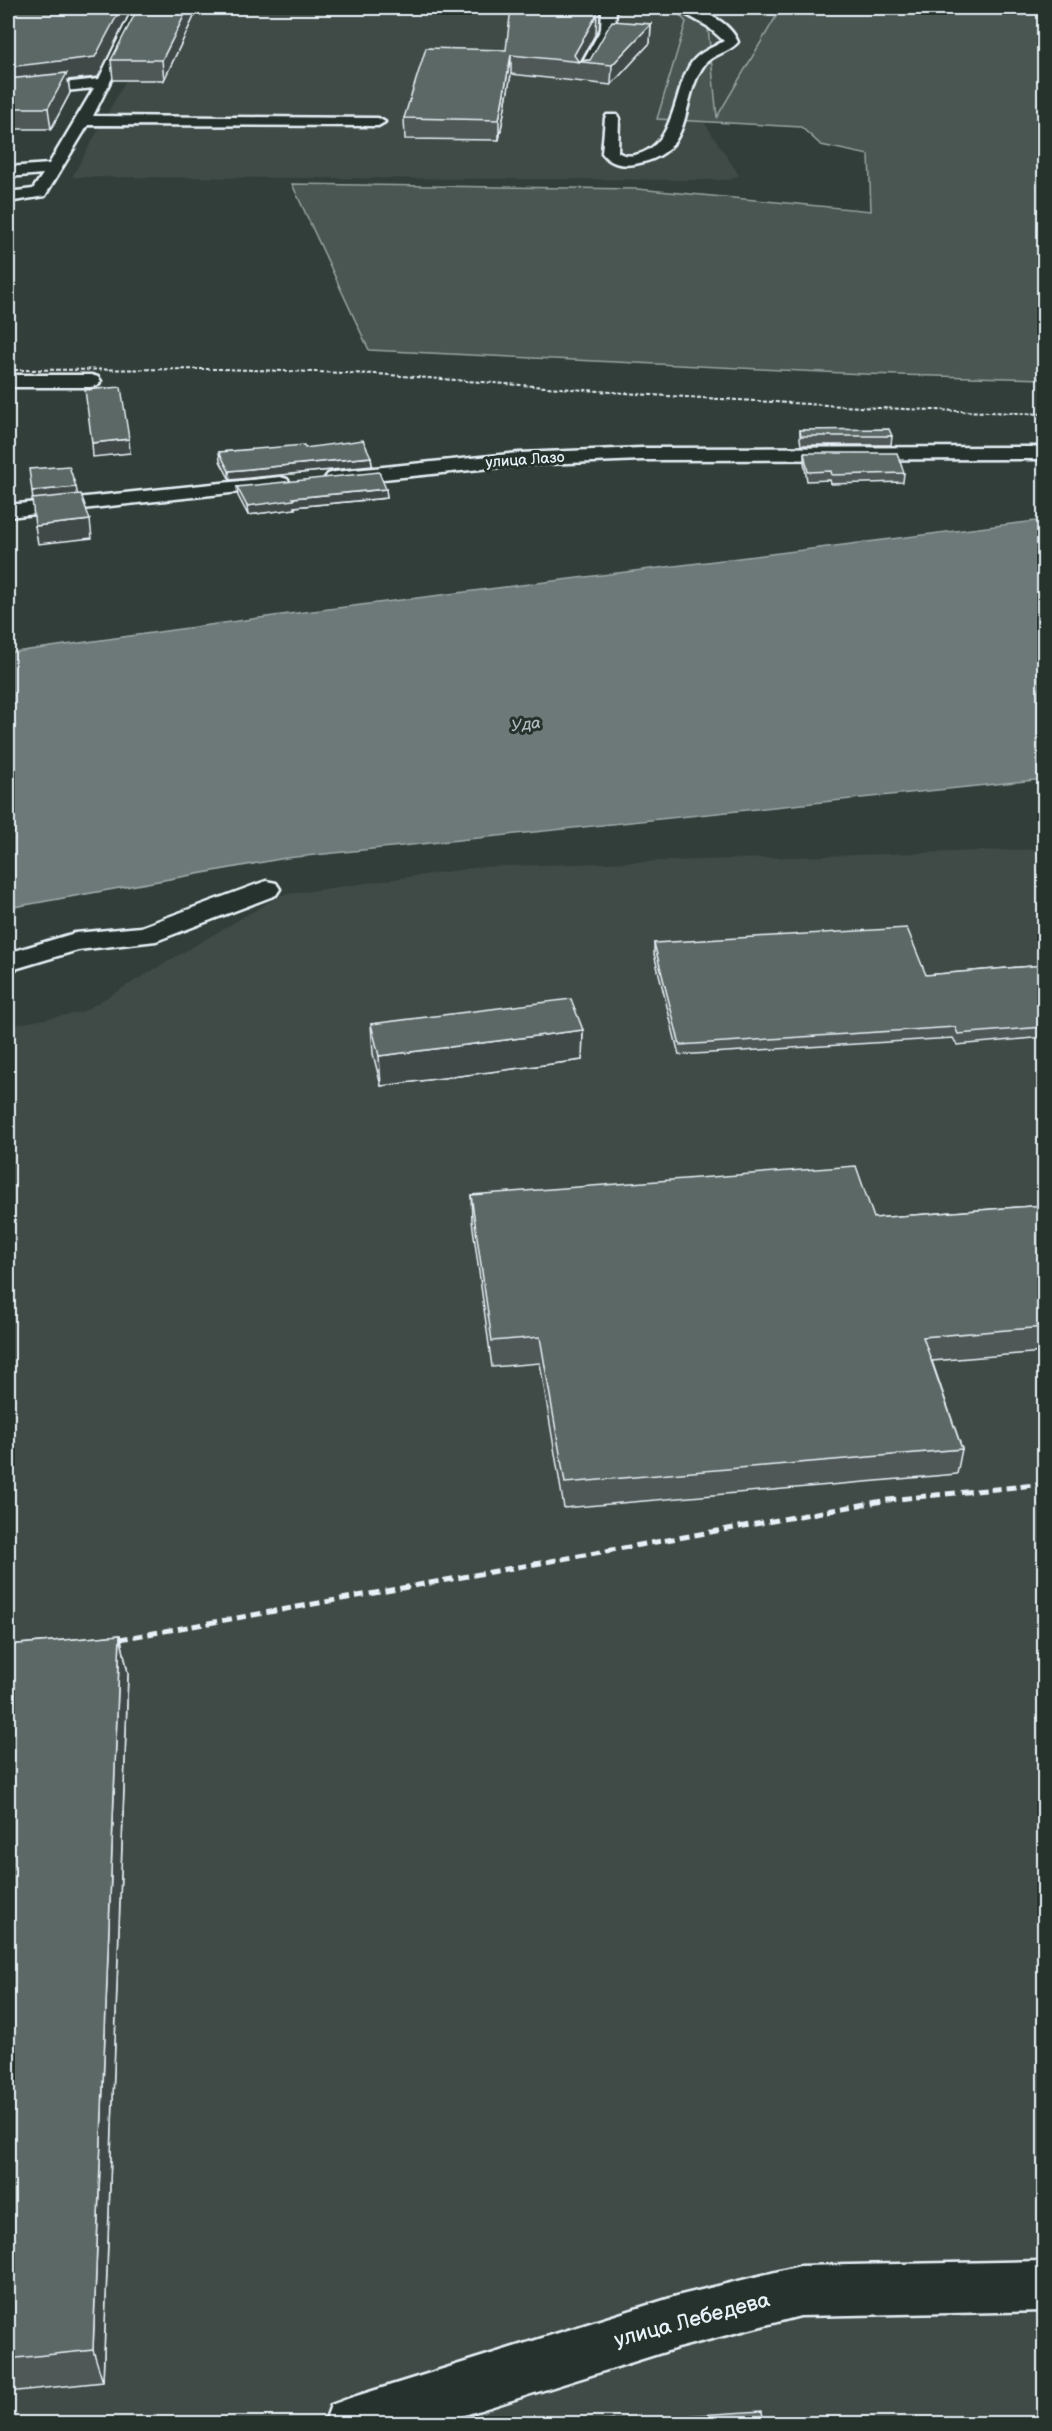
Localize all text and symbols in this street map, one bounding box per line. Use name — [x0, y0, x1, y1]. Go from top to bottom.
street label: улица Лазо — [485, 448, 565, 472]
water label: Уда — [510, 714, 542, 736]
street label: улица Лебедева — [612, 2287, 773, 2353]

